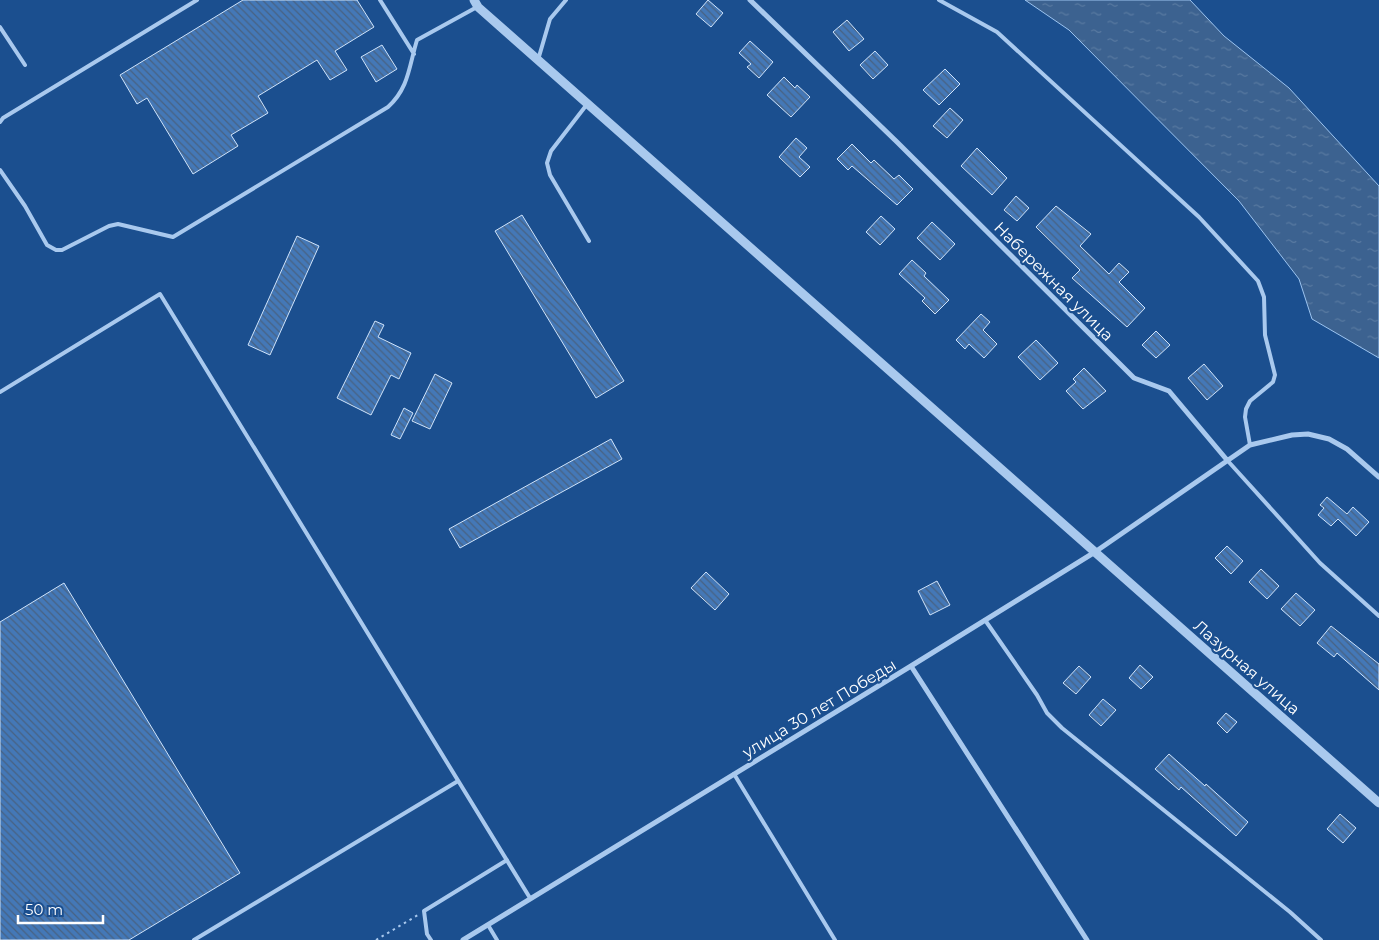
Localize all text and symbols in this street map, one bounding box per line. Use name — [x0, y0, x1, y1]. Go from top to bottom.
street label: Набережная улица — [990, 218, 1117, 345]
street label: Лазурная улица — [1190, 616, 1304, 719]
street label: улица 30 лет Победы — [738, 655, 900, 762]
scale bar — [18, 892, 102, 924]
text: 50 m — [25, 900, 63, 919]

